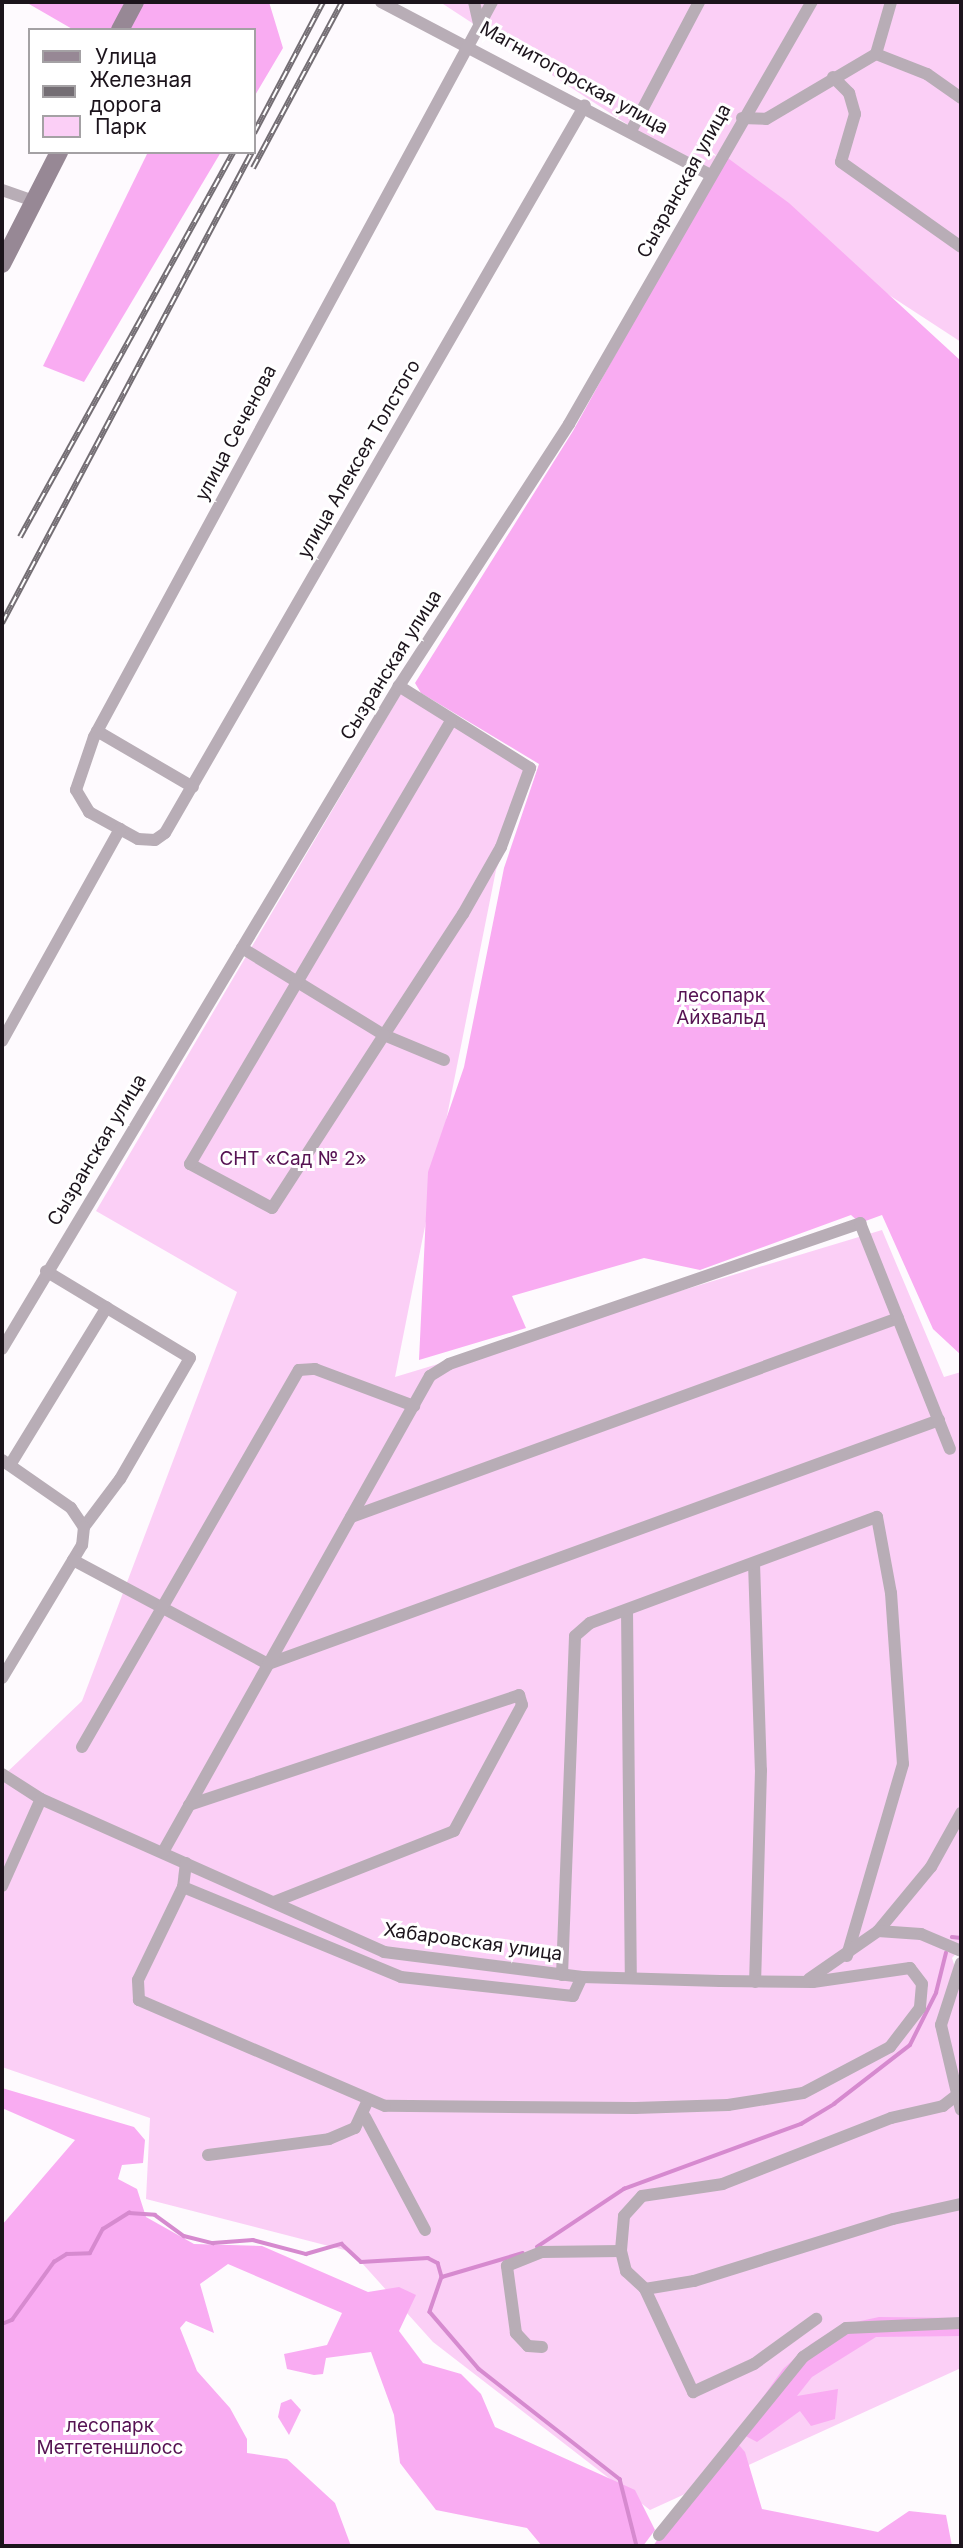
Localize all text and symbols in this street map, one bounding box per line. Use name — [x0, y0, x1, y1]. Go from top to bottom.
street label: Магнитогорская улица — [476, 17, 672, 139]
legend — [28, 28, 256, 154]
text: Улица — [95, 44, 157, 69]
text: Железная дорога — [90, 67, 192, 117]
street label: Сызранская улица — [632, 100, 736, 262]
text: Парк — [95, 114, 147, 139]
street label: улица Алексея Толстого — [293, 356, 425, 562]
street label: улица Сеченова — [191, 361, 281, 505]
street label: Сызранская улица — [336, 586, 446, 744]
park label: лесопарк Айхвальд — [676, 985, 766, 1029]
street label: Сызранская улица — [43, 1070, 151, 1230]
park label: СНТ «Сад № 2» — [219, 1148, 367, 1170]
street label: Хабаровская улица — [382, 1918, 564, 1966]
park label: лесопарк Метгетеншлосс — [37, 2415, 183, 2459]

